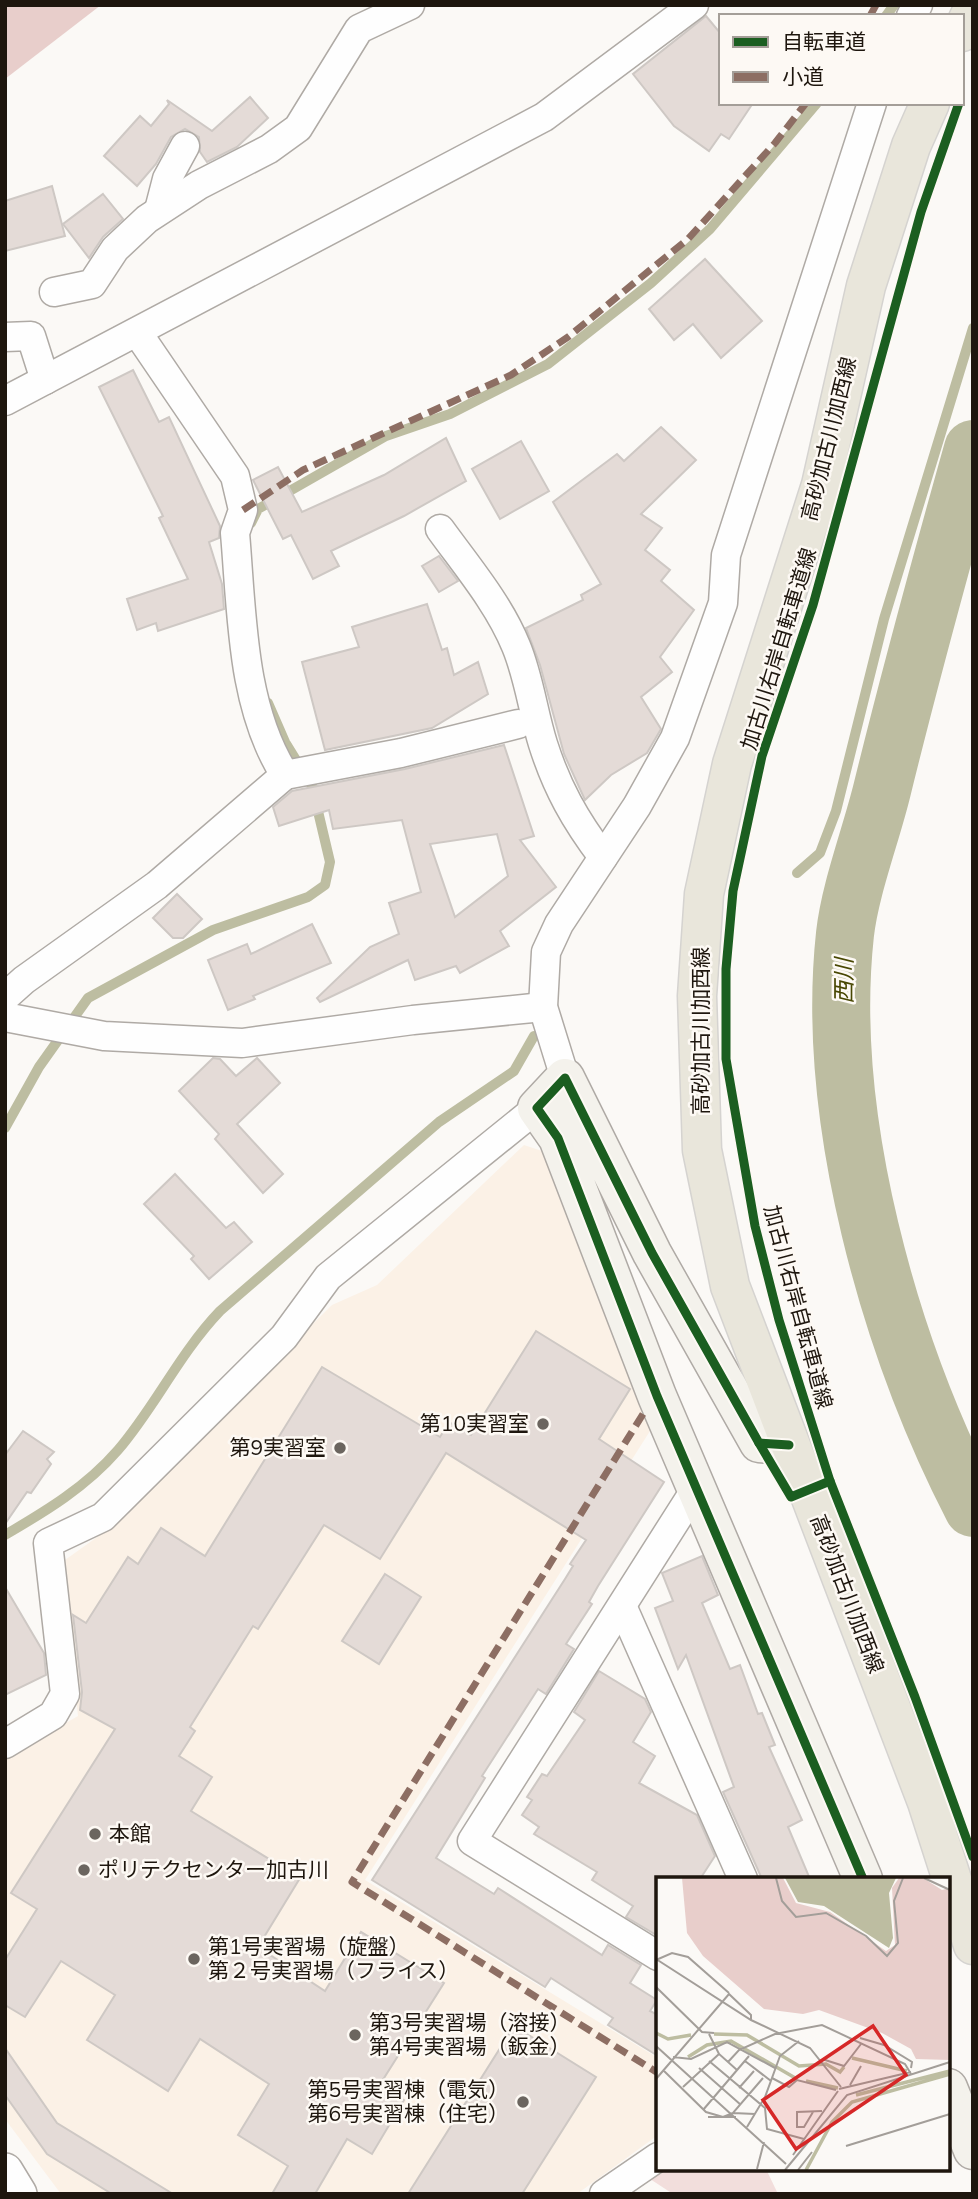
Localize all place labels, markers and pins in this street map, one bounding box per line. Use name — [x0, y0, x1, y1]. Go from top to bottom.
place label: 第10実習室 — [420, 1410, 529, 1436]
marker: 第10実習室 — [535, 1416, 551, 1432]
place label: 第9実習室 — [229, 1434, 326, 1460]
marker: 第9実習室 — [332, 1440, 348, 1456]
place label: 本館 — [109, 1820, 151, 1846]
marker: 本館 — [87, 1826, 103, 1842]
place label: ポリテクセンター加古川 — [98, 1856, 329, 1882]
marker: ポリテクセンター加古川 — [76, 1862, 92, 1878]
place label: 第1号実習場（旋盤） 第２号実習場（フライス） — [208, 1933, 459, 1983]
marker: 第1号実習場（旋盤） 第２号実習場（フライス） — [186, 1951, 202, 1967]
place label: 第3号実習場（溶接） 第4号実習場（鈑金） — [369, 2009, 571, 2059]
marker: 第3号実習場（溶接） 第4号実習場（鈑金） — [347, 2027, 363, 2043]
place label: 第5号実習棟（電気） 第6号実習棟（住宅） — [307, 2076, 509, 2126]
marker: 第5号実習棟（電気） 第6号実習棟（住宅） — [515, 2094, 531, 2110]

